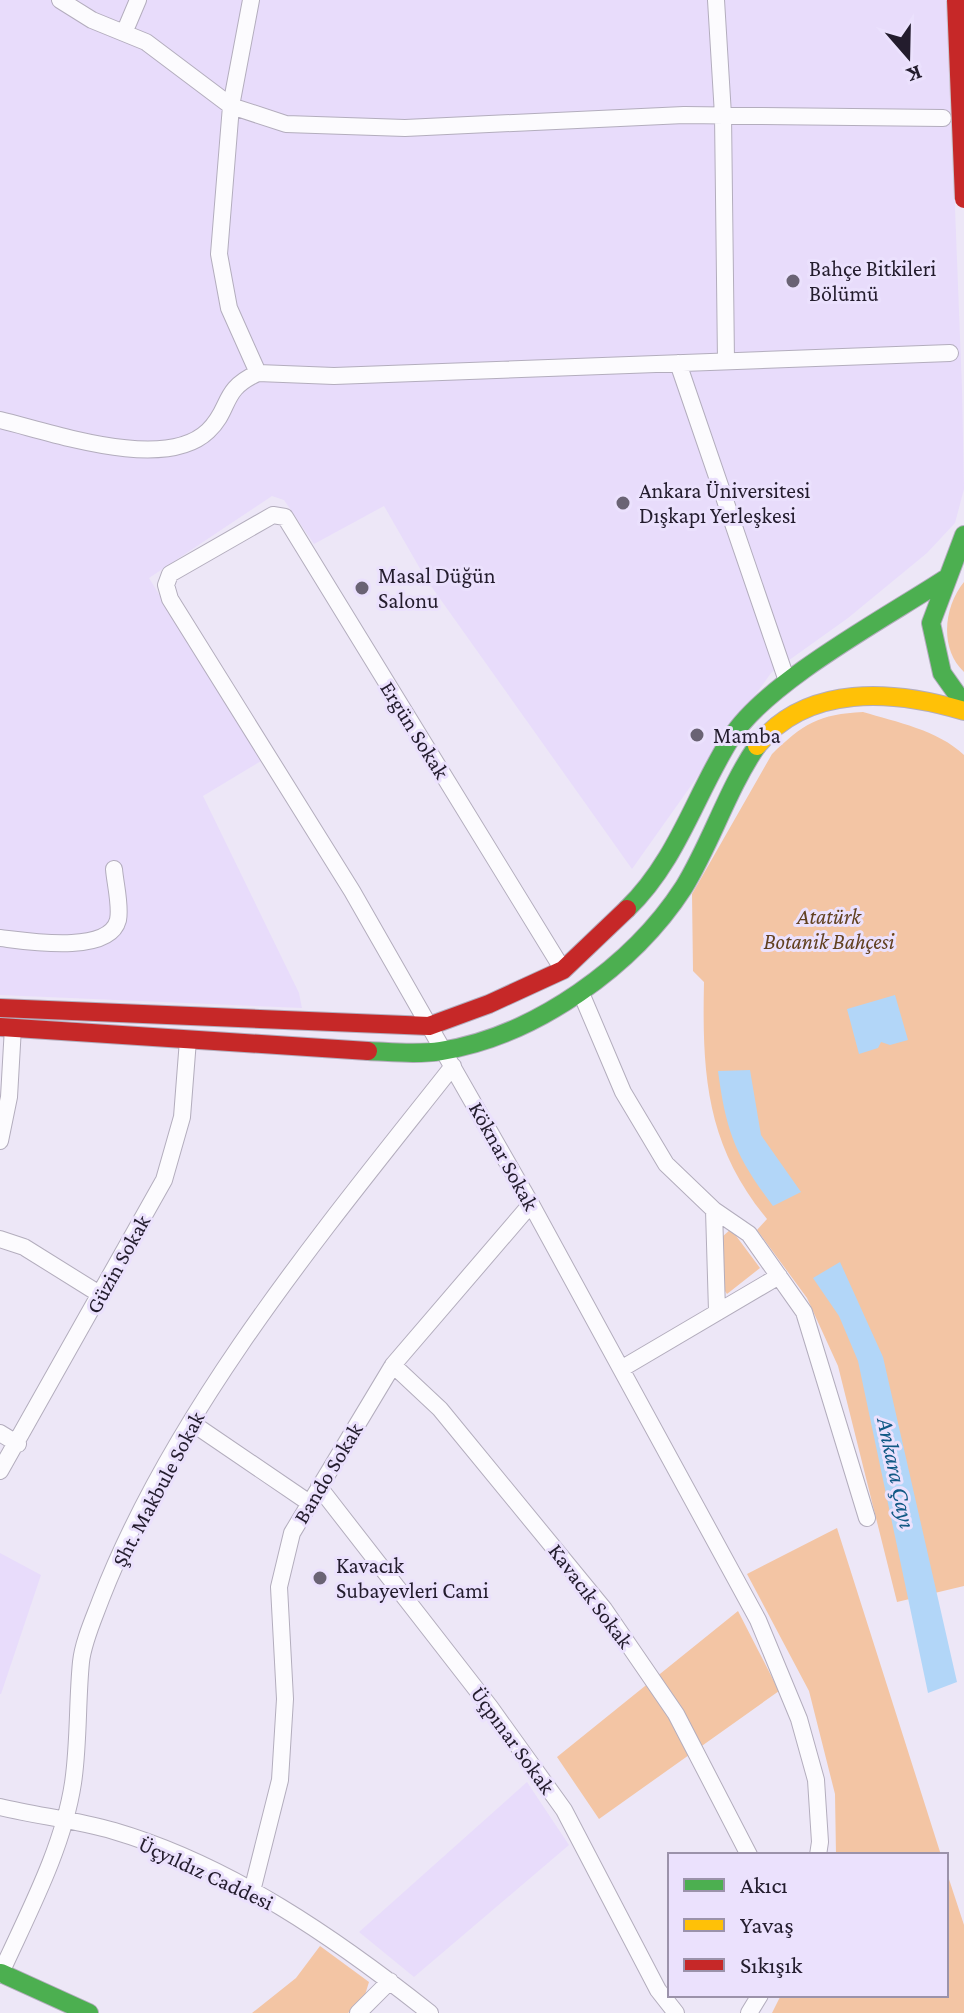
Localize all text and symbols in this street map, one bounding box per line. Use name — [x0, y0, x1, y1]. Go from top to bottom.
north arrow — [868, 16, 948, 96]
text: K — [903, 60, 926, 89]
place label: Bahçe Bitkileri Bölümü — [809, 256, 936, 306]
marker: Bahçe Bitkileri Bölümü — [784, 272, 802, 290]
place label: Ankara Üniversitesi Dışkapı Yerleşkesi — [639, 478, 811, 528]
marker: Ankara Üniversitesi Dışkapı Yerleşkesi — [614, 494, 632, 512]
place label: Masal Düğün Salonu — [378, 563, 496, 613]
marker: Masal Düğün Salonu — [353, 579, 371, 597]
street label: Ergün Sokak — [375, 677, 455, 784]
place label: Mamba — [713, 723, 781, 748]
marker: Mamba — [688, 726, 706, 744]
park label: Atatürk Botanik Bahçesi — [764, 904, 894, 954]
street label: Köknar Sokak — [464, 1097, 544, 1215]
street label: Güzin Sokak — [81, 1210, 156, 1318]
street label: Şht. Makbule Sokak — [107, 1407, 210, 1571]
water label: Ankara Çayı — [872, 1414, 922, 1531]
street label: Bando Sokak — [288, 1418, 368, 1528]
street label: Kavacık Sokak — [544, 1539, 639, 1654]
place label: Kavacık Subayevleri Cami — [336, 1553, 489, 1603]
marker: Kavacık Subayevleri Cami — [311, 1569, 329, 1587]
street label: Üçpınar Sokak — [466, 1681, 561, 1799]
street label: Üçyıldız Caddesi — [135, 1831, 278, 1915]
legend — [668, 1853, 948, 1997]
text: Akıcı — [740, 1871, 788, 1898]
text: Yavaş — [740, 1911, 794, 1938]
text: Sıkışık — [740, 1951, 803, 1978]

